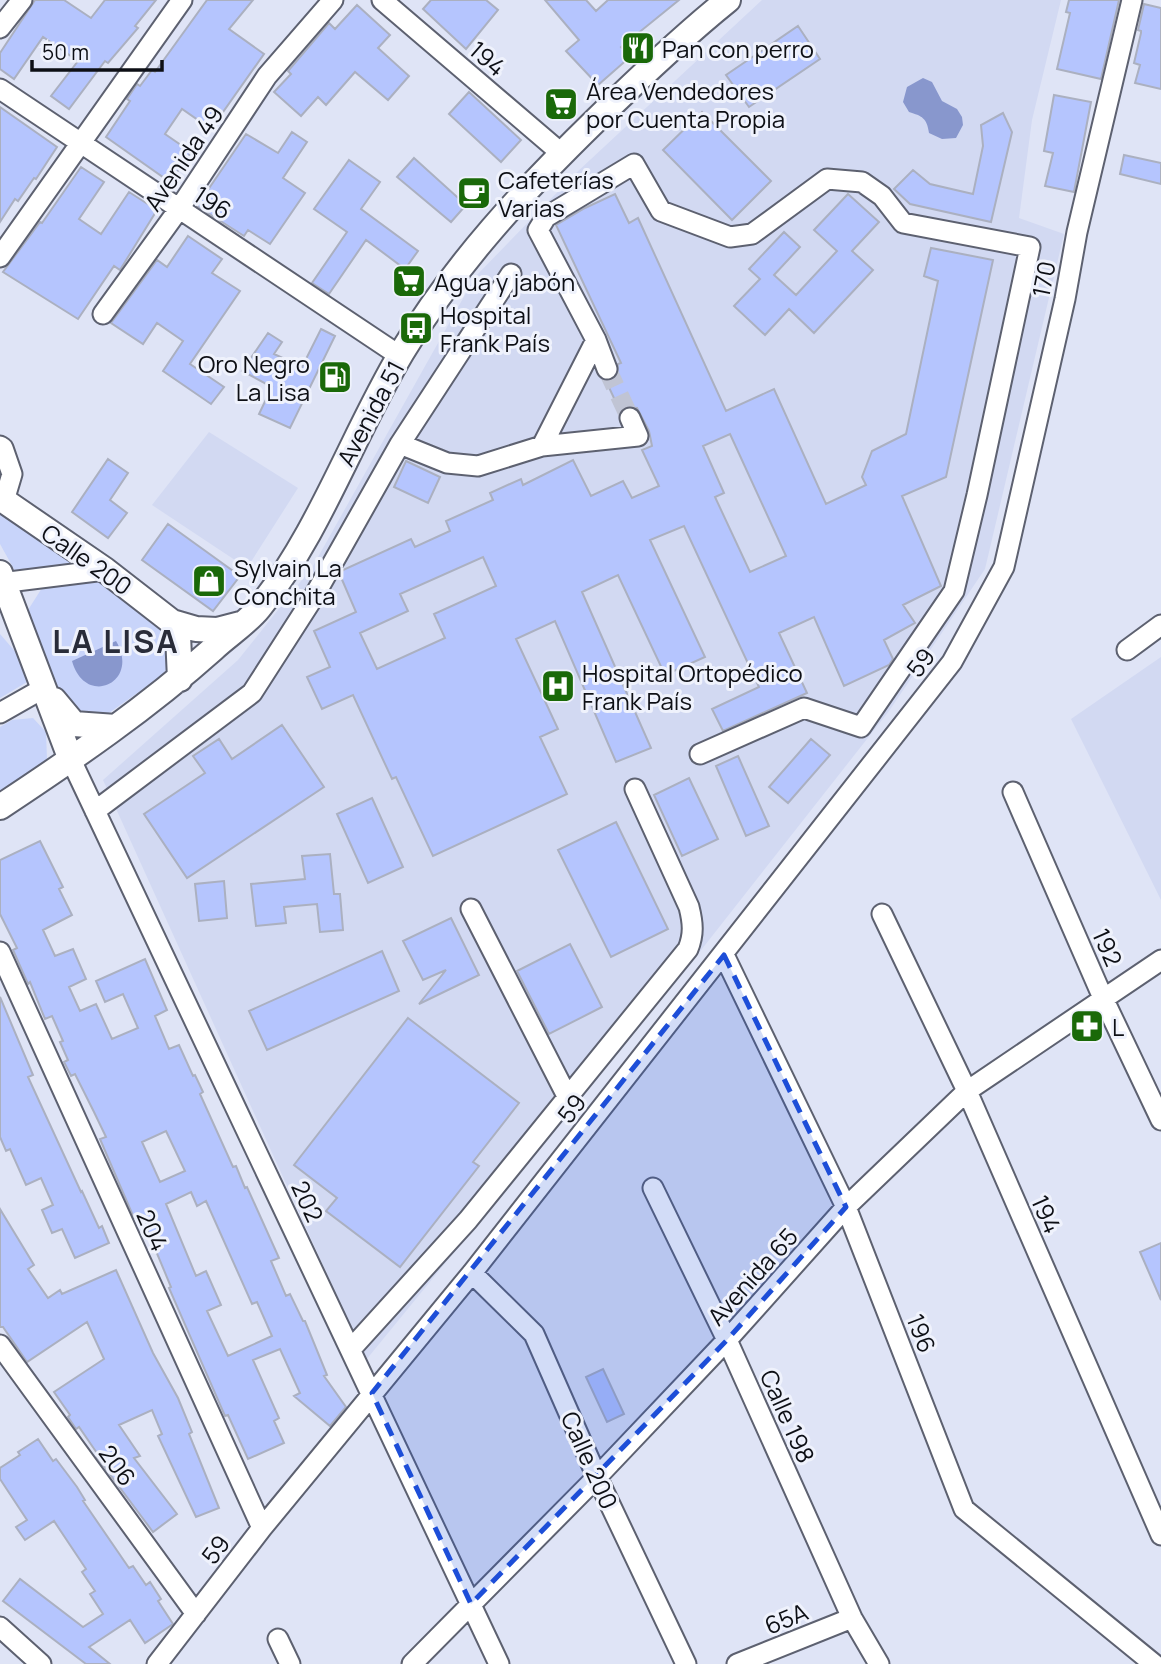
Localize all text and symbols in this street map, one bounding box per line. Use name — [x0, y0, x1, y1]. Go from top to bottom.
scale bar — [32, 28, 161, 72]
restaurant icon: Pan con perro — [619, 29, 657, 67]
place label: Pan con perro — [662, 32, 814, 65]
street label: 194 — [463, 33, 513, 83]
text: 50 m — [42, 38, 89, 66]
place label: Área Vendedores por Cuenta Propia — [586, 74, 785, 135]
supermarket icon: Área Vendedores por Cuenta Propia — [542, 85, 580, 123]
street label: Avenida 49 — [136, 99, 230, 217]
place label: Cafeterías Varias — [498, 163, 614, 224]
cafe icon: Cafeterías Varias — [455, 174, 493, 212]
street label: 196 — [188, 177, 238, 227]
street label: 170 — [1023, 258, 1063, 300]
supermarket icon: Agua y jabón — [390, 262, 428, 300]
place label: Agua y jabón — [434, 265, 575, 298]
place label: Hospital Frank País — [440, 298, 550, 359]
bus stop icon: Hospital Frank País — [397, 309, 435, 347]
place label: Oro Negro La Lisa — [198, 347, 310, 408]
street label: Avenida 51 — [328, 354, 412, 472]
fuel station icon: Oro Negro La Lisa — [316, 358, 354, 396]
street label: Calle 200 — [35, 516, 139, 602]
place label: Sylvain La Conchita — [234, 551, 342, 612]
shop icon: Sylvain La Conchita — [190, 562, 228, 600]
district label: LA LISA — [52, 619, 180, 663]
street label: 59 — [898, 641, 942, 683]
place label: Hospital Ortopédico Frank País — [582, 656, 803, 717]
hospital icon: Hospital Ortopédico Frank País — [539, 667, 577, 705]
street label: 192 — [1085, 923, 1131, 971]
pharmacy icon: L — [1068, 1007, 1106, 1045]
place label: L — [1112, 1010, 1124, 1043]
street label: 59 — [549, 1087, 593, 1129]
street label: 202 — [284, 1175, 332, 1227]
street label: 194 — [1024, 1190, 1070, 1238]
street label: 204 — [129, 1204, 177, 1256]
street label: Avenida 65 — [699, 1220, 805, 1332]
street label: 196 — [900, 1309, 944, 1357]
street label: Calle 198 — [753, 1364, 823, 1468]
street label: Calle 200 — [554, 1406, 626, 1514]
street label: 206 — [92, 1438, 144, 1492]
street label: 59 — [193, 1528, 237, 1570]
street label: 65A — [759, 1594, 813, 1642]

